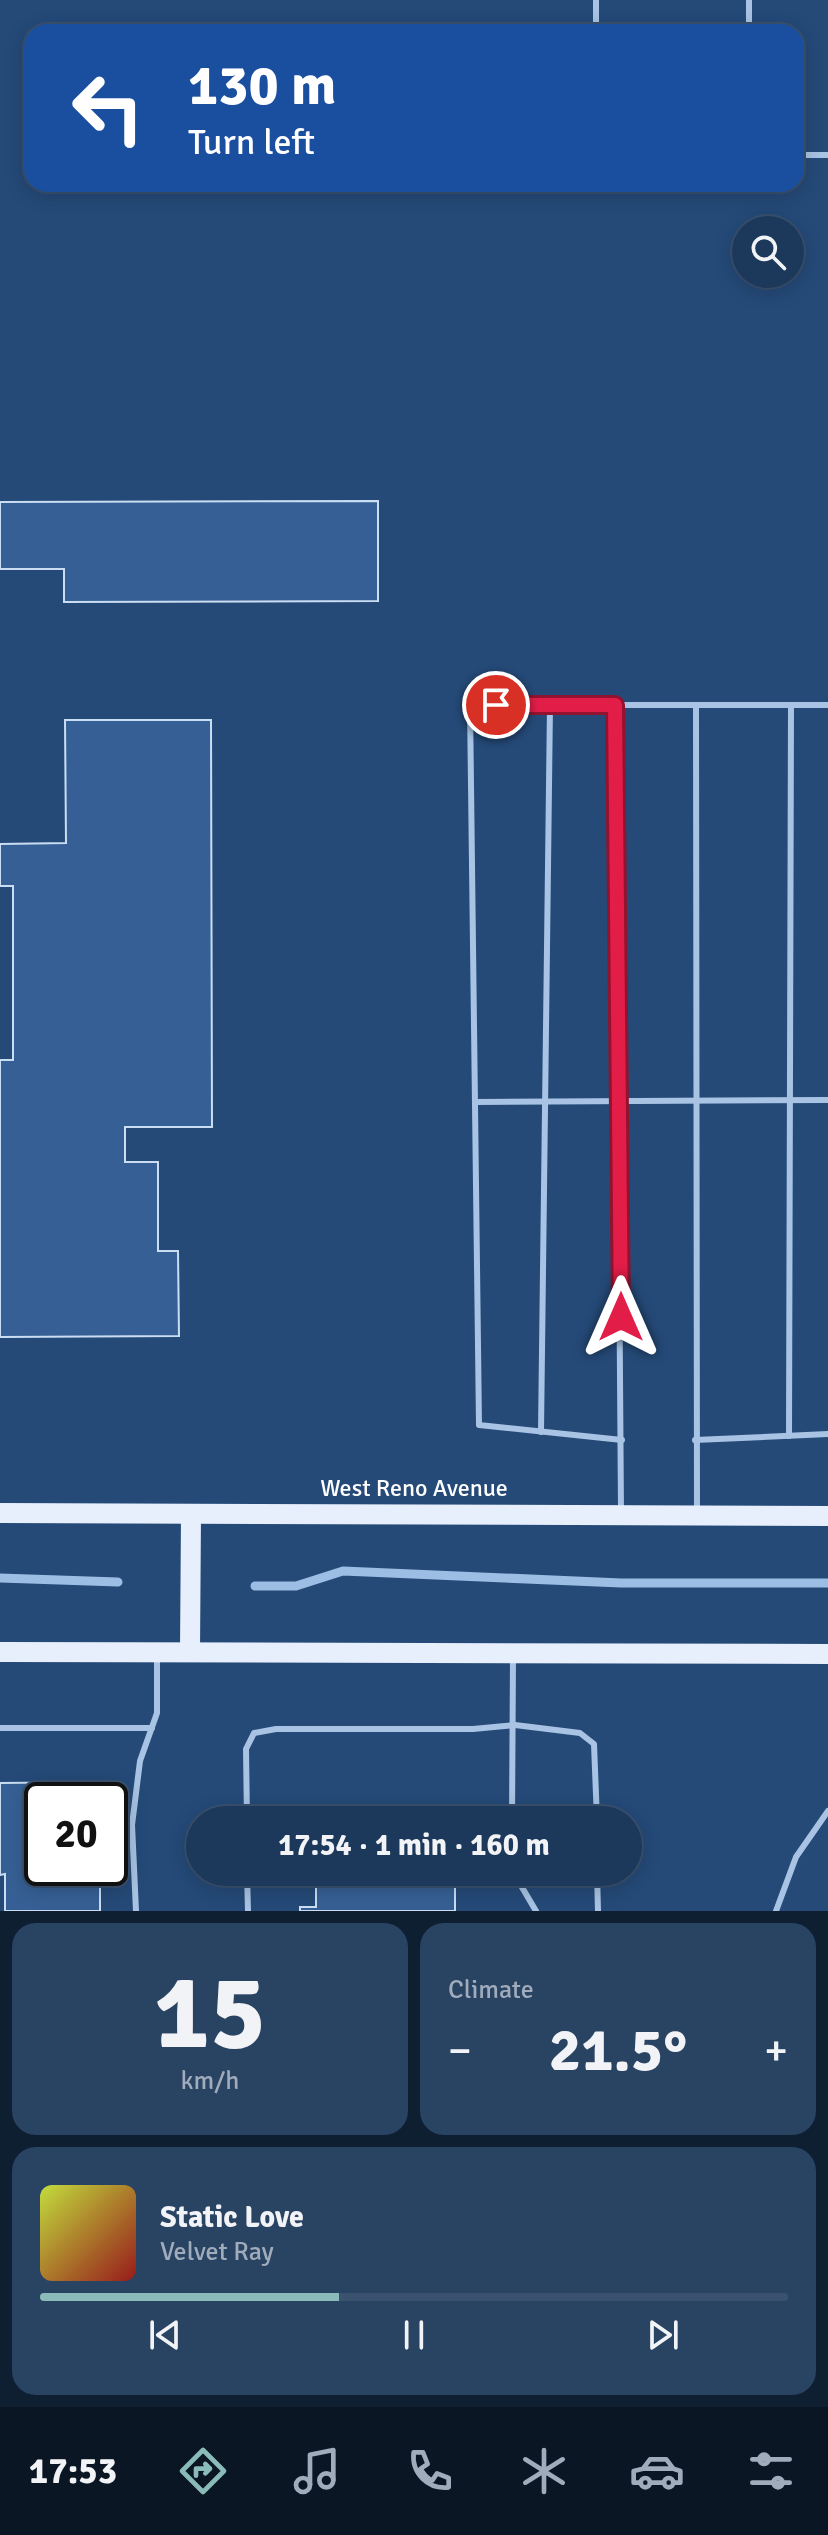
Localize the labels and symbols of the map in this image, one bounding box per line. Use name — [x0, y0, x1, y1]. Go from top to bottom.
pin — [462, 671, 530, 739]
position arrow — [579, 1275, 663, 1359]
street label: West Reno Avenue — [320, 1473, 508, 1503]
speed limit sign: 20 — [24, 1782, 128, 1886]

